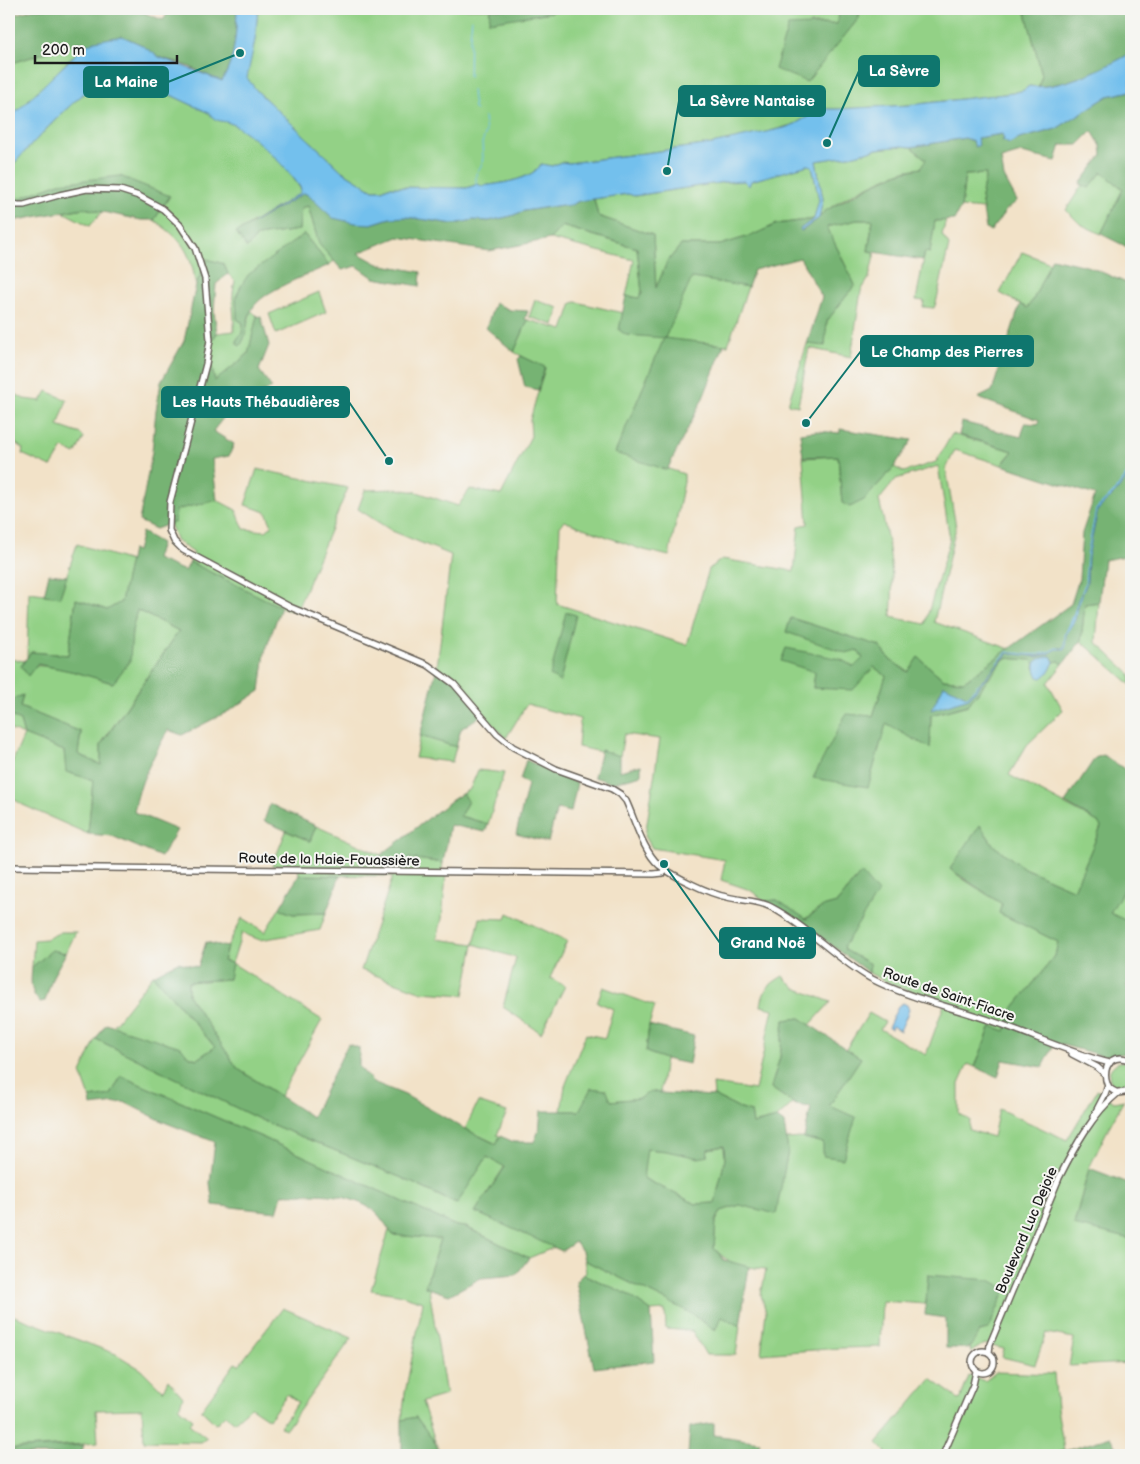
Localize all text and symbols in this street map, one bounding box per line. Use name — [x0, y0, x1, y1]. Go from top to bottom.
scale bar — [35, 32, 178, 64]
text: 200 m — [42, 41, 85, 60]
callout: La Sèvre — [859, 56, 939, 86]
text: La Sèvre — [869, 62, 930, 81]
callout: La Maine — [84, 67, 168, 97]
text: La Maine — [94, 73, 158, 92]
callout: La Sèvre Nantaise — [679, 86, 825, 116]
text: La Sèvre Nantaise — [689, 92, 815, 111]
callout: Le Champ des Pierres — [861, 336, 1033, 366]
text: Le Champ des Pierres — [871, 343, 1023, 362]
callout: Les Hauts Thébaudières — [162, 387, 349, 417]
text: Les Hauts Thébaudières — [172, 393, 340, 412]
street label: Route de la Haie-Fouassière — [238, 849, 420, 870]
callout: Grand Noë — [720, 928, 815, 958]
text: Grand Noë — [731, 934, 806, 953]
street label: Route de Saint-Fiacre — [881, 964, 1017, 1025]
street label: Boulevard Luc Dejoie — [992, 1164, 1061, 1296]

